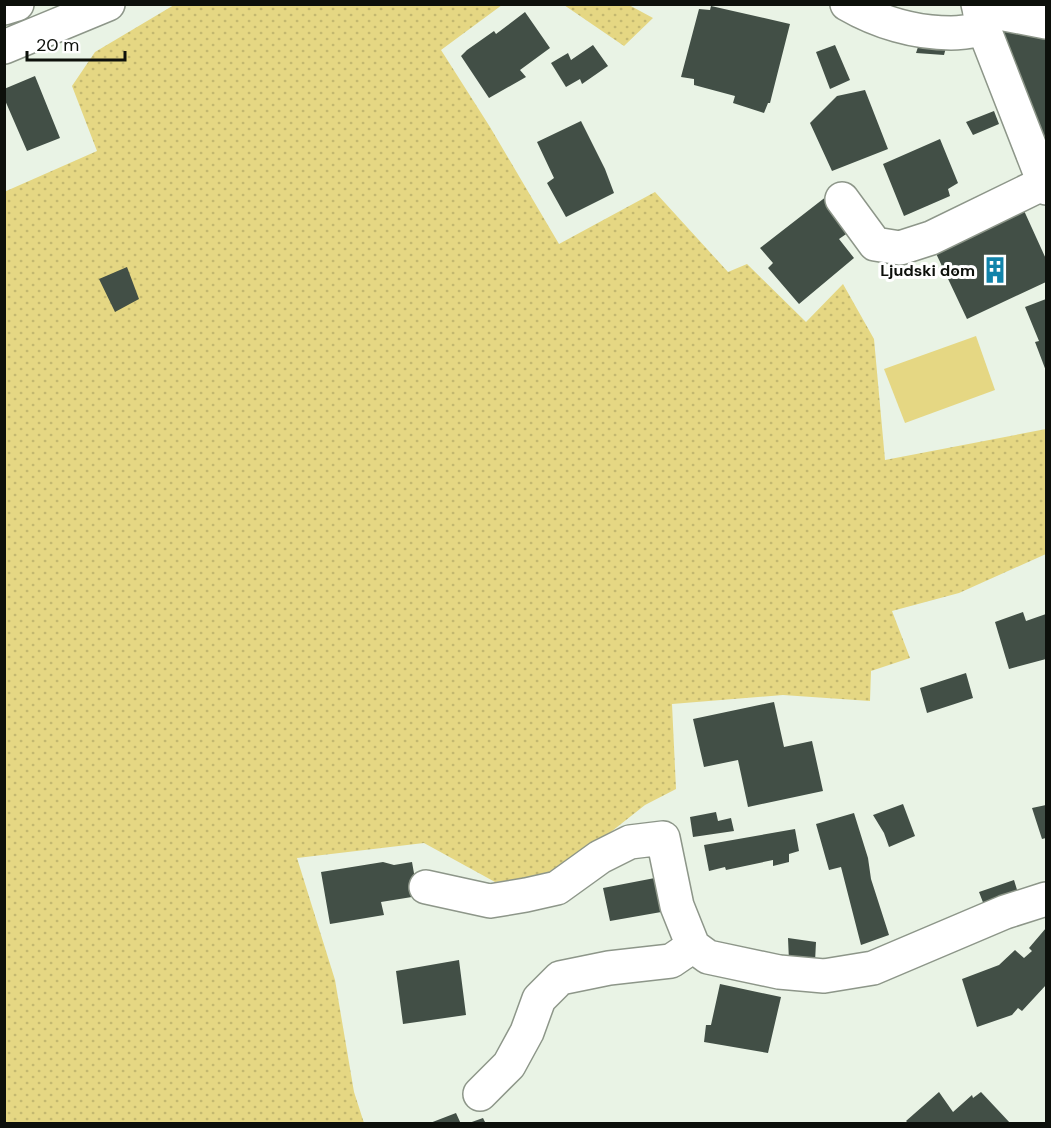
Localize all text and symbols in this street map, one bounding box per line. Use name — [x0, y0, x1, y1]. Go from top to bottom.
scale bar — [27, 24, 124, 62]
text: 20 m — [36, 33, 79, 57]
building icon: Ljudski dom — [980, 255, 1010, 285]
place label: Ljudski dom — [880, 260, 975, 281]

